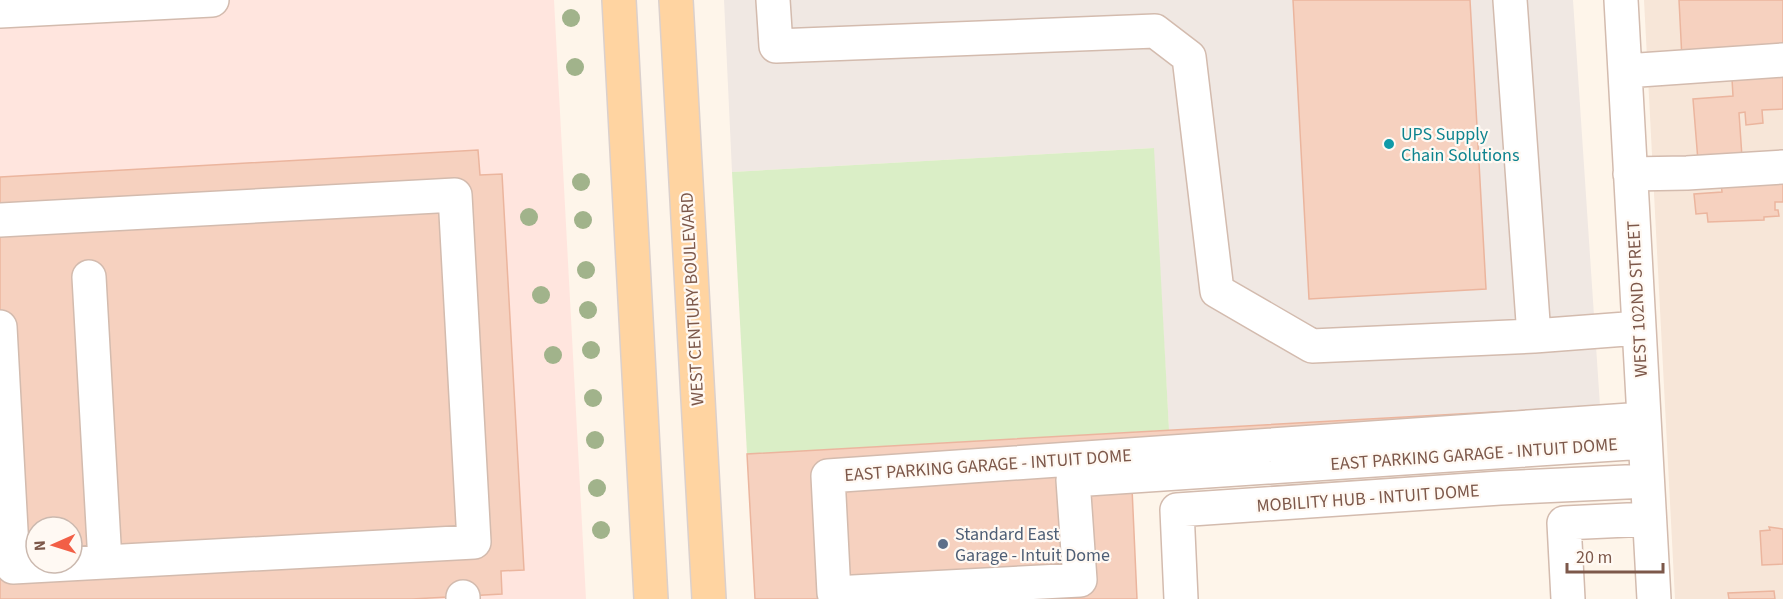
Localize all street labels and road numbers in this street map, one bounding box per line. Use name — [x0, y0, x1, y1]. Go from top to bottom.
street label: WEST CENTURY BOULEVARD — [674, 192, 711, 406]
street label: WEST 102ND STREET — [1621, 220, 1654, 378]
street label: EAST PARKING GARAGE - INTUIT DOME — [1330, 432, 1618, 477]
street label: EAST PARKING GARAGE - INTUIT DOME — [844, 443, 1132, 488]
street label: MOBILITY HUB - INTUIT DOME — [1256, 478, 1480, 519]

